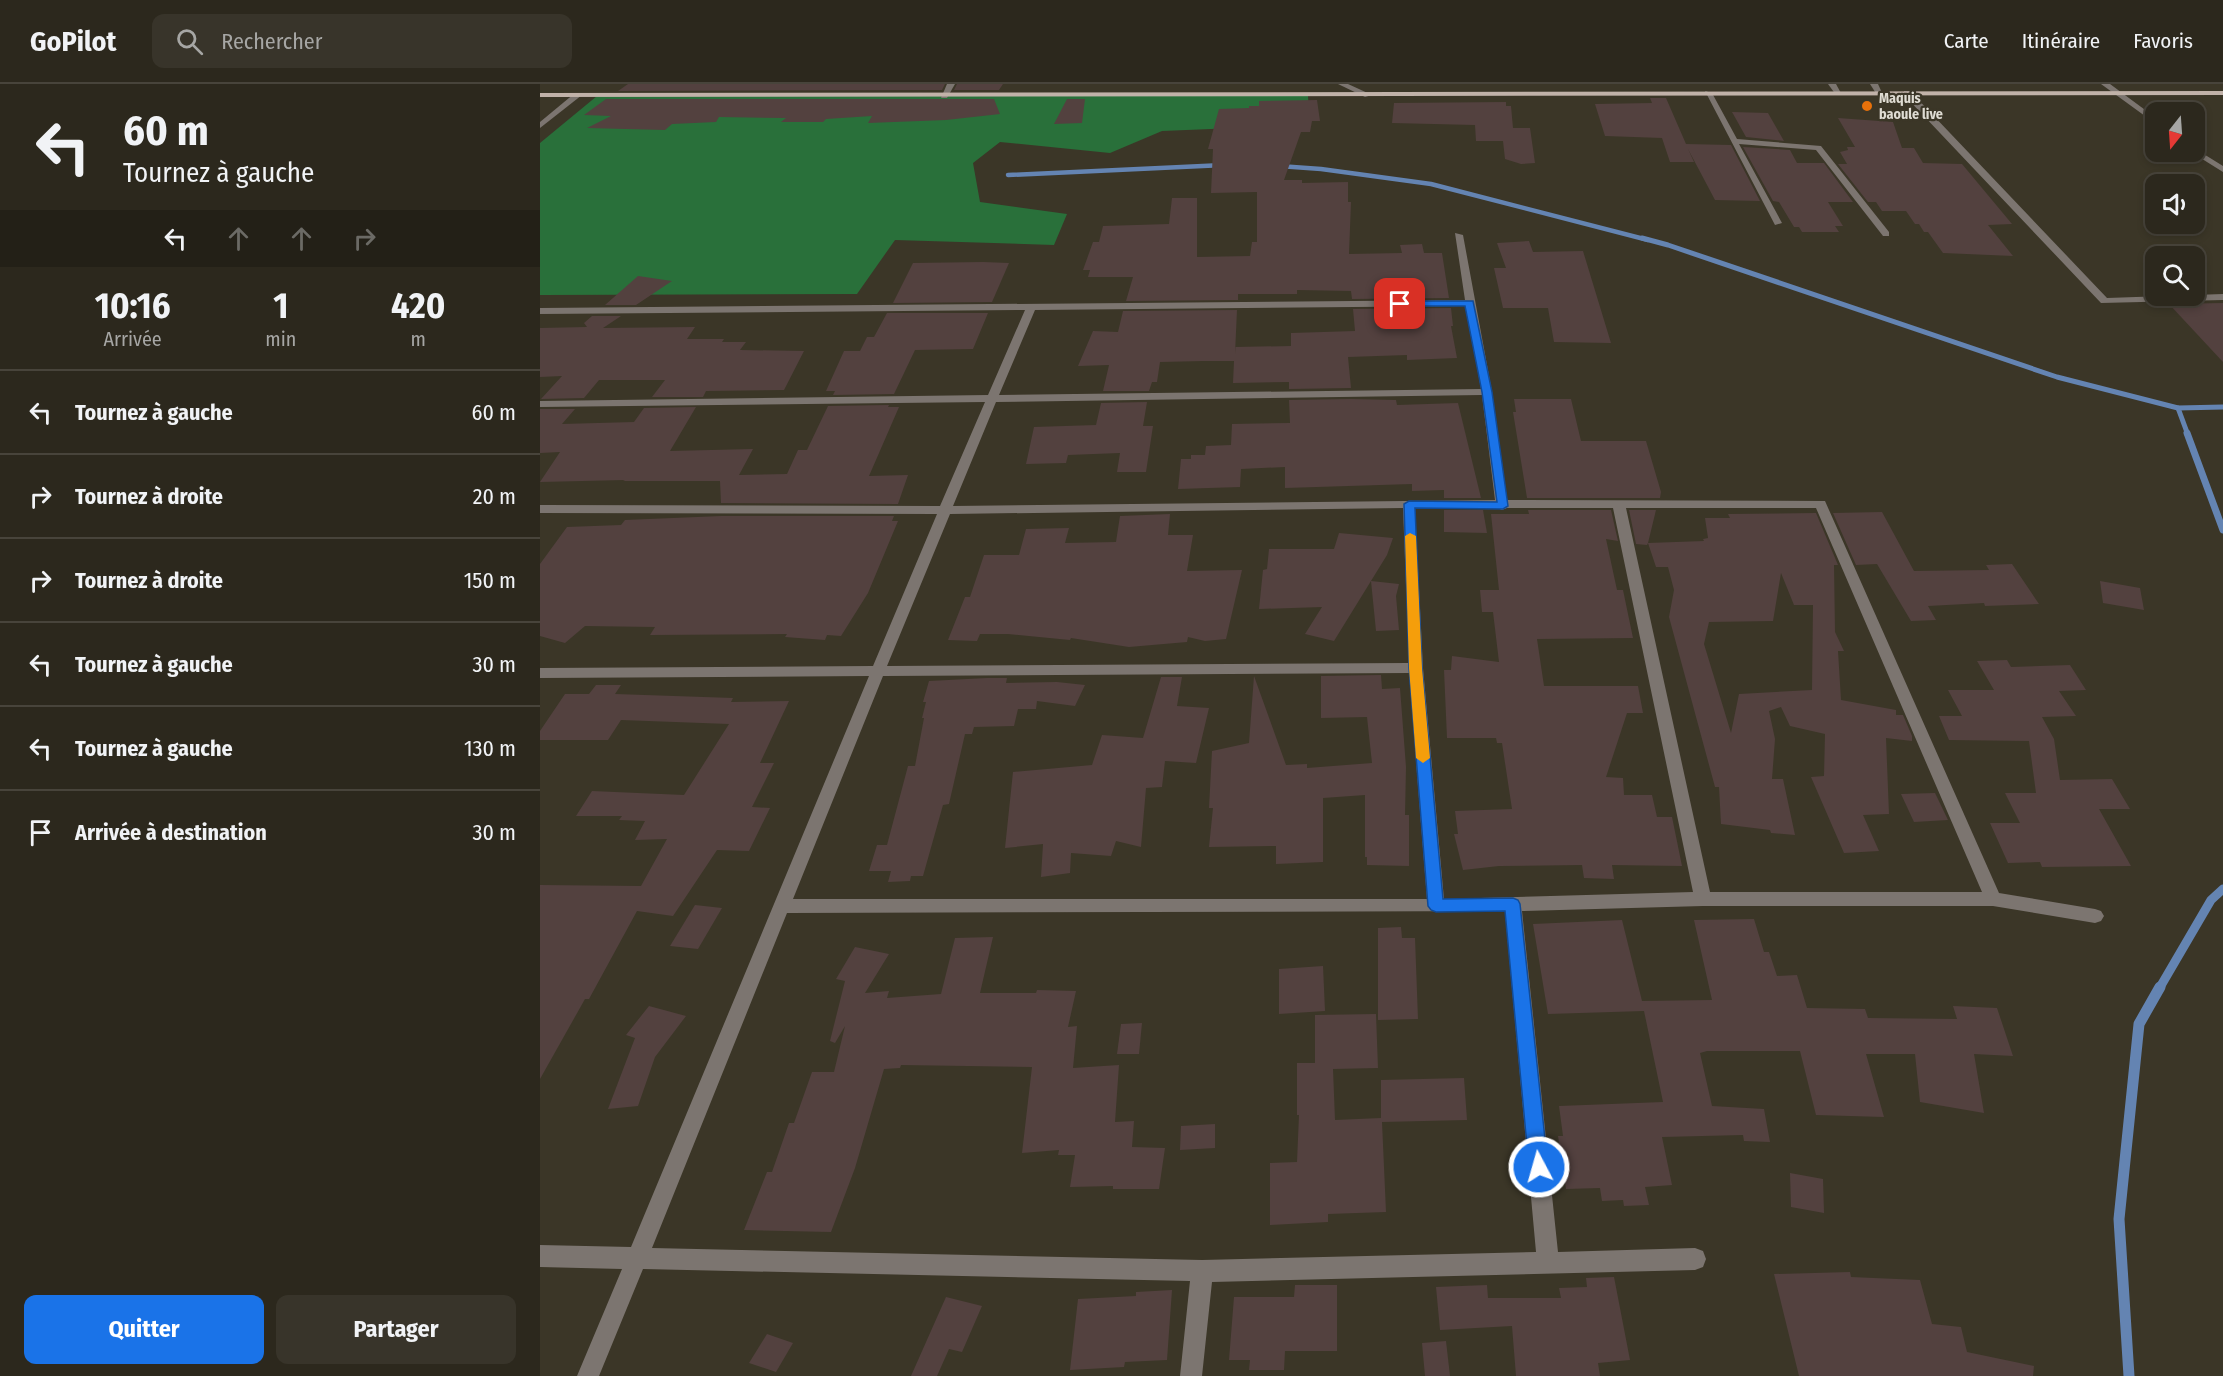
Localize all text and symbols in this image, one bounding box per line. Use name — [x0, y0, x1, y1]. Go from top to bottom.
search box — [152, 14, 572, 68]
text: GoPilot — [30, 25, 116, 58]
icon: search — [173, 25, 206, 58]
text: Rechercher — [221, 28, 322, 55]
text: Carte — [1944, 28, 1989, 54]
text: Itinéraire — [2022, 28, 2100, 54]
text: Favoris — [2133, 28, 2193, 54]
place label: Maquis baoule live — [1879, 90, 1943, 123]
marker: Maquis baoule live — [1860, 99, 1874, 113]
north arrow — [2145, 102, 2205, 162]
map controls — [2145, 102, 2205, 306]
text: 60 m — [123, 106, 209, 156]
icon: left — [24, 108, 102, 186]
text: Tournez à gauche — [123, 157, 314, 189]
button: sound — [2145, 174, 2205, 234]
icon: left — [159, 222, 192, 255]
icon: ahead — [222, 222, 255, 255]
icon: ahead — [285, 222, 318, 255]
icon: right — [348, 222, 381, 255]
button: search — [2145, 246, 2205, 306]
pin — [1374, 278, 1425, 329]
text: 10:16 — [95, 284, 171, 328]
text: 1 — [273, 284, 288, 328]
text: 420 — [391, 284, 445, 328]
icon: arrive — [1383, 287, 1416, 320]
text: Arrivée — [104, 327, 162, 351]
text: min — [265, 327, 296, 351]
text: m — [410, 327, 426, 351]
icon: left — [24, 396, 57, 429]
text: Tournez à gauche — [75, 399, 233, 426]
text: 60 m — [472, 399, 516, 426]
icon: right — [24, 480, 57, 513]
text: Tournez à droite — [75, 483, 223, 510]
text: 20 m — [473, 483, 516, 510]
icon: right — [24, 564, 57, 597]
text: Tournez à droite — [75, 567, 223, 594]
text: 150 m — [464, 567, 516, 594]
icon: left — [24, 648, 57, 681]
text: Tournez à gauche — [75, 651, 233, 678]
text: 30 m — [473, 651, 516, 678]
icon: left — [24, 732, 57, 765]
text: Tournez à gauche — [75, 735, 233, 762]
text: 130 m — [464, 735, 516, 762]
icon: arrive — [24, 816, 57, 849]
text: Arrivée à destination — [75, 819, 267, 846]
text: 30 m — [473, 819, 516, 846]
position arrow — [1507, 1135, 1571, 1199]
button: Quitter — [24, 1295, 264, 1364]
button: Partager — [276, 1295, 516, 1364]

